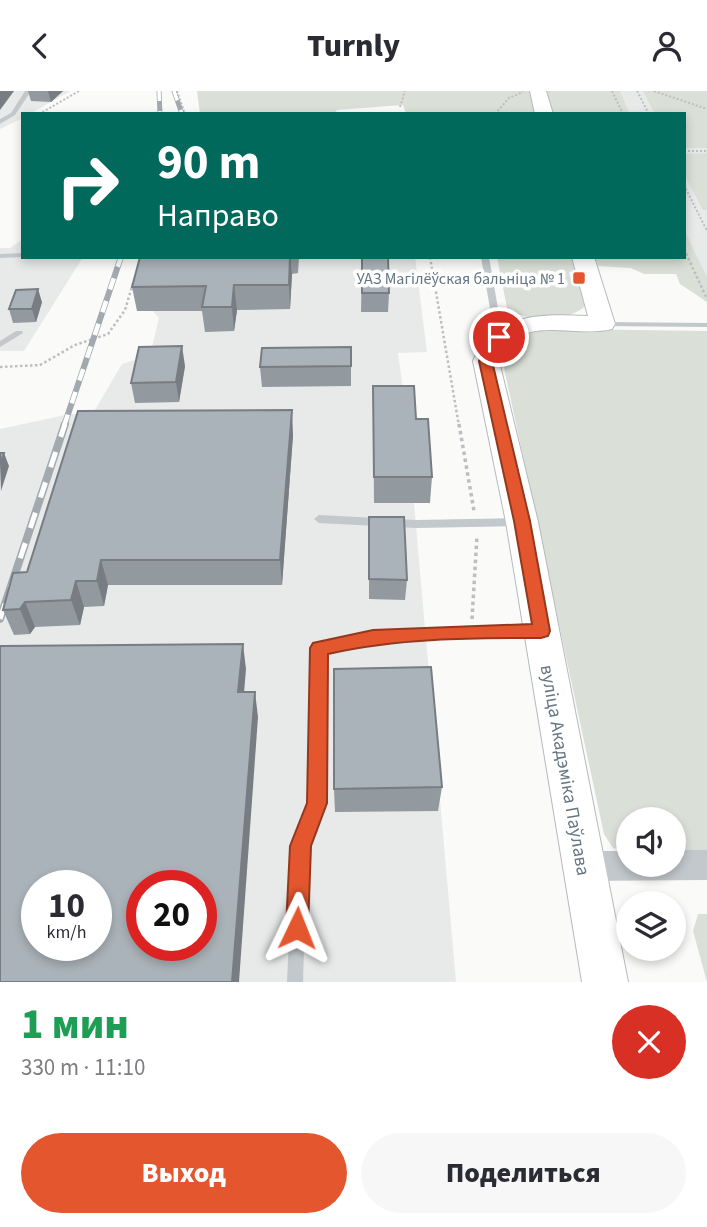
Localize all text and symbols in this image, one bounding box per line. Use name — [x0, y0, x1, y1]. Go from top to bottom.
text: Turnly — [307, 23, 400, 69]
icon: back — [21, 27, 59, 65]
icon: person — [648, 27, 686, 65]
text: 90 m — [157, 128, 261, 198]
icon: right — [42, 140, 133, 231]
text: Направо — [157, 193, 279, 239]
place label: УАЗ Магілёўская бальніца № 1 — [356, 268, 565, 290]
marker: УАЗ Магілёўская бальніца № 1 — [571, 270, 587, 286]
pin — [469, 307, 529, 367]
icon: arrive — [480, 318, 518, 356]
street label: вуліца Акадэміка Паўлава — [533, 663, 596, 878]
map controls — [616, 807, 686, 961]
button: sound — [616, 807, 686, 877]
speed limit sign: 20 — [126, 870, 217, 961]
text: 10 — [48, 881, 85, 931]
position arrow — [260, 891, 334, 965]
button: layers — [616, 891, 686, 961]
text: km/h — [47, 920, 86, 945]
text: 1 мин — [21, 995, 129, 1055]
button: close — [612, 1005, 686, 1079]
text: 330 m · 11:10 — [21, 1051, 145, 1084]
button: Выход — [21, 1133, 347, 1213]
button: Поделиться — [361, 1133, 686, 1213]

